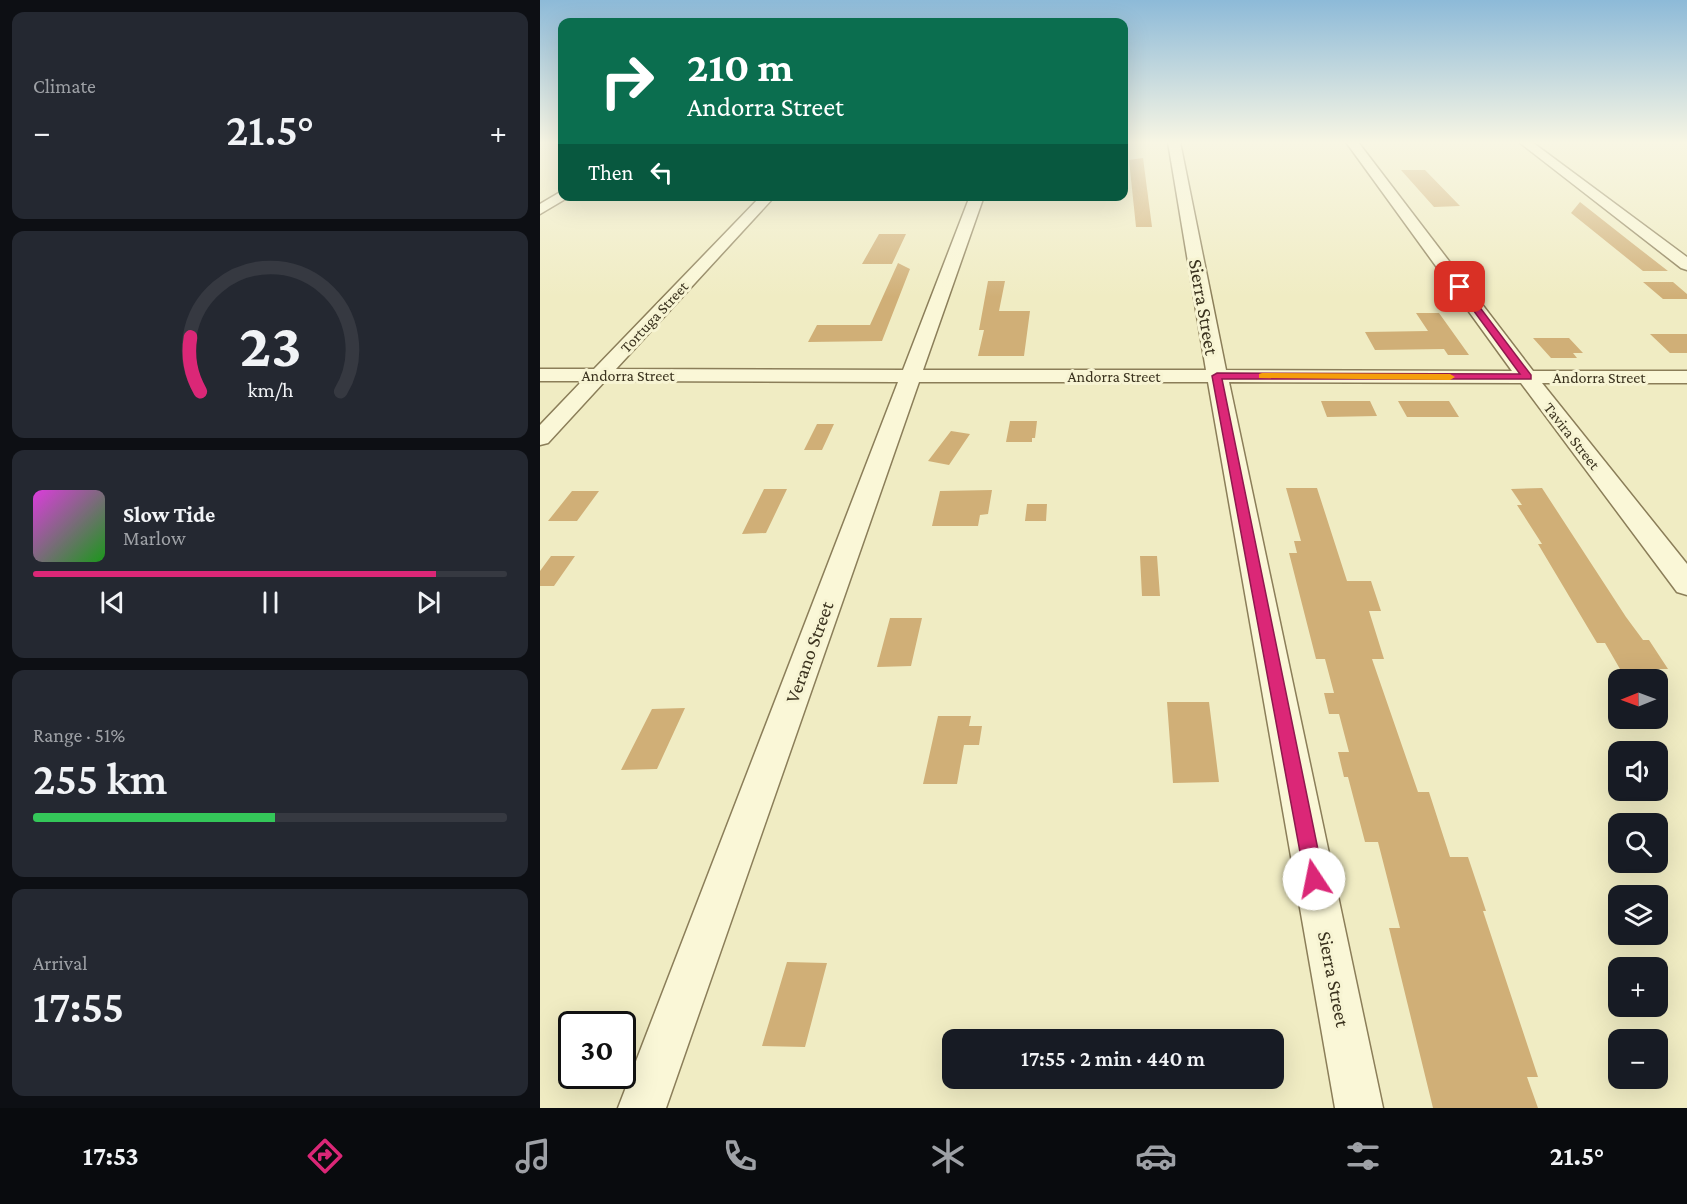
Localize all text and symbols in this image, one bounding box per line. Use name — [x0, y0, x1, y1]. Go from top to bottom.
icon: right — [588, 42, 666, 120]
text: 210 m — [687, 43, 793, 90]
text: Climate — [33, 75, 96, 97]
text: Andorra Street — [687, 92, 844, 122]
text: 21.5° — [226, 105, 314, 155]
text: − — [33, 113, 50, 150]
text: + — [490, 113, 507, 150]
icon: left — [645, 156, 678, 189]
text: Then — [588, 160, 633, 185]
street label: Sierra Street — [1185, 257, 1223, 357]
pin — [1434, 261, 1485, 312]
icon: arrive — [1443, 270, 1476, 303]
street label: Tortuga Street — [617, 277, 692, 357]
text: 23 — [239, 310, 301, 379]
street label: Andorra Street — [582, 367, 675, 384]
street label: Andorra Street — [1068, 368, 1161, 385]
street label: Andorra Street — [1553, 369, 1646, 386]
text: km/h — [247, 378, 294, 402]
street label: Tavira Street — [1541, 399, 1604, 473]
text: Slow Tide — [123, 502, 215, 527]
text: Marlow — [123, 527, 186, 549]
icon: previous — [96, 586, 129, 619]
icon: pause — [254, 586, 287, 619]
icon: next — [412, 586, 445, 619]
street label: Verano Street — [780, 598, 838, 706]
north arrow — [1608, 669, 1668, 729]
map controls — [1608, 669, 1668, 1089]
text: Range · 51% — [33, 724, 125, 746]
button: sound — [1608, 741, 1668, 801]
text: 255 km — [33, 754, 167, 804]
button: search — [1608, 813, 1668, 873]
position arrow — [1282, 847, 1346, 911]
button: layers — [1608, 885, 1668, 945]
street label: Sierra Street — [1314, 929, 1354, 1029]
text: Arrival — [33, 952, 87, 974]
button: + — [1608, 957, 1668, 1017]
text: 17:55 — [33, 982, 124, 1032]
speed limit sign: 30 — [558, 1011, 636, 1089]
button: − — [1608, 1029, 1668, 1089]
text: 17:55 · 2 min · 440 m — [1021, 1046, 1205, 1071]
icon: directions — [304, 1135, 346, 1177]
icon: music — [512, 1135, 554, 1177]
icon: phone — [719, 1135, 761, 1177]
icon: climate — [927, 1135, 969, 1177]
icon: car — [1135, 1135, 1177, 1177]
icon: filters — [1342, 1135, 1384, 1177]
text: 17:53 — [83, 1141, 139, 1171]
text: 21.5° — [1550, 1141, 1604, 1171]

